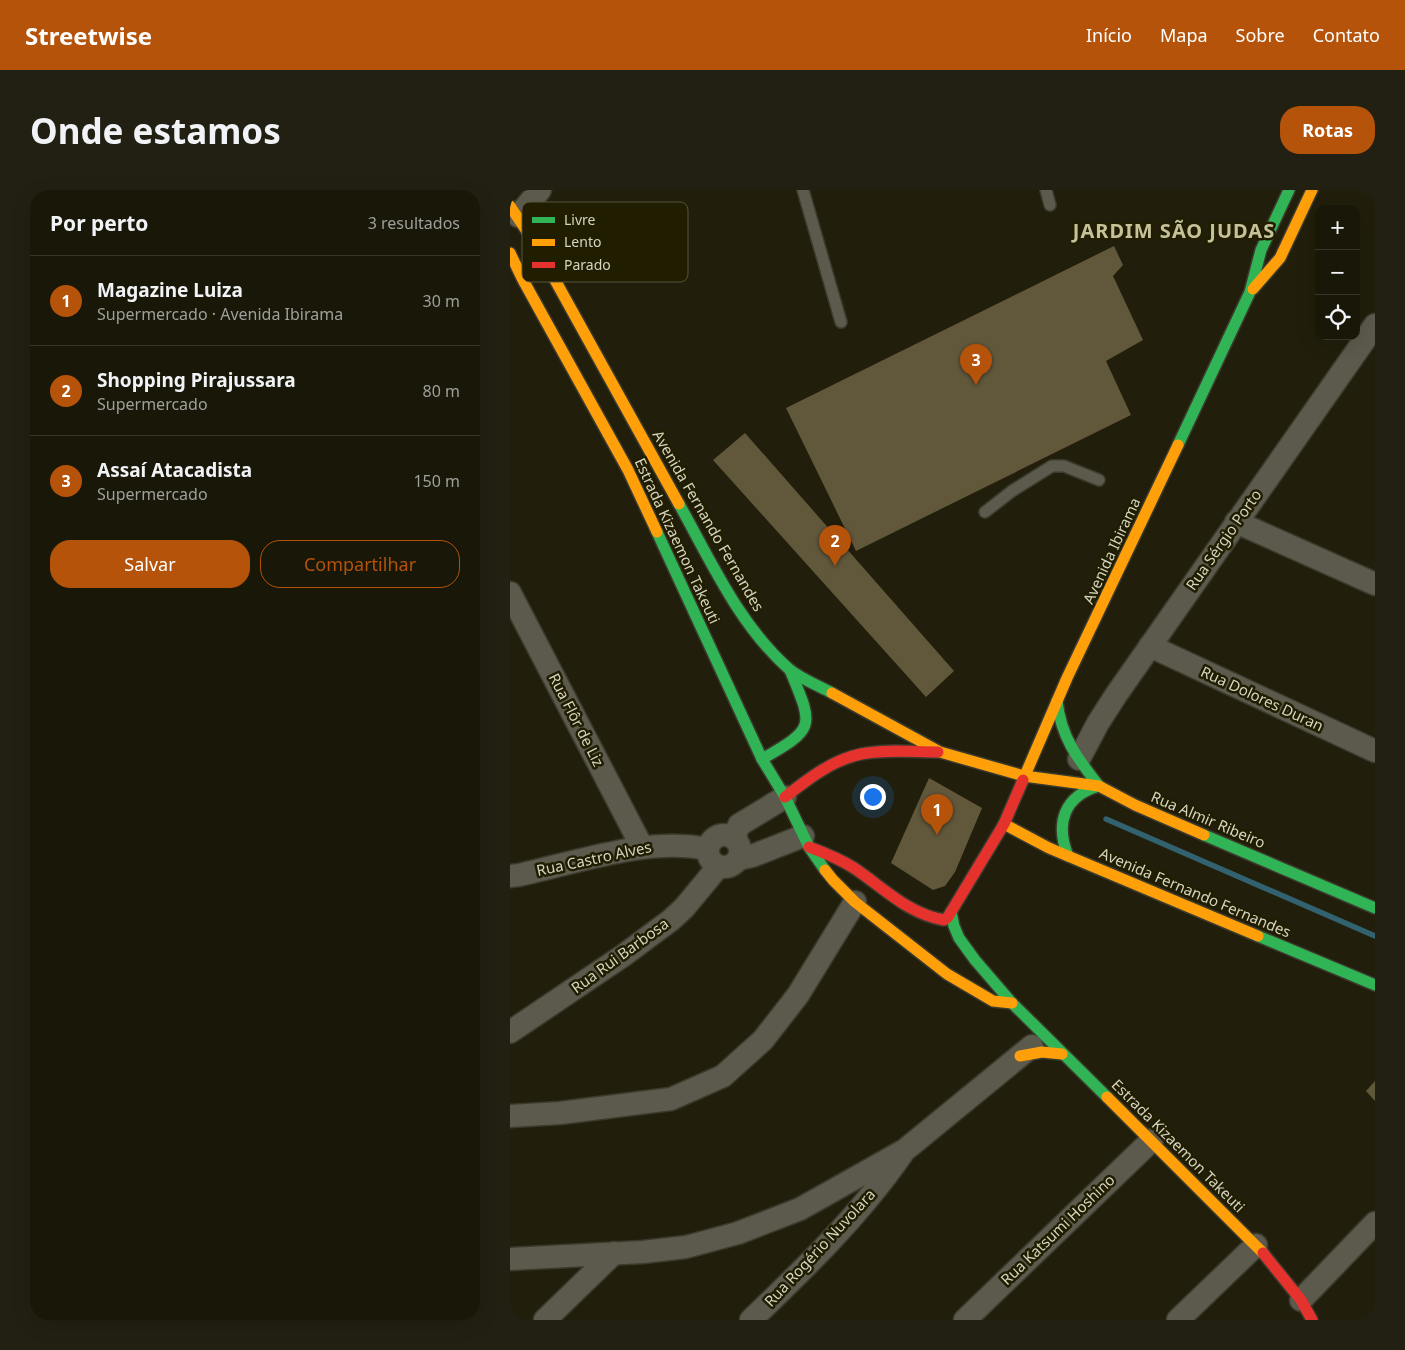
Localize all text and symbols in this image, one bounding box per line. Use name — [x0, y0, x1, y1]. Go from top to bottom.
text: Streetwise — [25, 19, 152, 52]
text: Início — [1086, 23, 1132, 47]
text: Mapa — [1160, 23, 1208, 47]
text: Sobre — [1236, 23, 1285, 47]
text: Contato — [1313, 23, 1380, 47]
button: Rotas — [1280, 106, 1375, 154]
text: Onde estamos — [30, 107, 281, 154]
legend — [522, 202, 688, 282]
map controls — [1315, 205, 1360, 340]
button: + — [1315, 205, 1360, 250]
text: Por perto — [50, 209, 148, 237]
text: Livre — [564, 210, 596, 229]
text: 3 resultados — [368, 212, 460, 234]
district label: JARDIM SÃO JUDAS — [1071, 217, 1275, 244]
text: Lento — [564, 232, 601, 251]
button: − — [1315, 250, 1360, 295]
text: Parado — [564, 255, 611, 274]
text: Magazine Luiza — [97, 277, 243, 303]
text: 1 — [61, 290, 71, 312]
text: 30 m — [423, 290, 460, 312]
button: locate — [1315, 295, 1360, 340]
text: Supermercado · Avenida Ibirama — [97, 303, 343, 325]
pin: 3 — [960, 344, 992, 385]
text: Shopping Pirajussara — [97, 367, 296, 393]
text: 2 — [61, 380, 71, 402]
text: 80 m — [423, 380, 460, 402]
text: Supermercado — [97, 393, 208, 415]
street label: Avenida Fernando Fernandes — [649, 426, 769, 615]
street label: Estrada Kizaemon Takeuti — [631, 454, 725, 627]
text: Assaí Atacadista — [97, 457, 252, 483]
text: 3 — [61, 470, 71, 492]
text: 150 m — [413, 470, 460, 492]
text: Supermercado — [97, 483, 208, 505]
street label: Rua Sérgio Porto — [1181, 485, 1265, 594]
street label: Avenida Ibirama — [1078, 494, 1145, 607]
pin: 2 — [819, 525, 851, 566]
button: Salvar — [50, 540, 250, 588]
button: Compartilhar — [260, 540, 460, 588]
street label: Rua Dolores Duran — [1198, 661, 1327, 735]
street label: Rua Flôr de Liz — [545, 670, 609, 770]
your location — [860, 784, 886, 810]
street label: Rua Almir Ribeiro — [1148, 786, 1268, 852]
pin: 1 — [921, 794, 953, 835]
street label: Rua Castro Alves — [534, 836, 653, 880]
street label: Avenida Fernando Fernandes — [1097, 843, 1294, 942]
street label: Rua Rui Barbosa — [567, 913, 672, 997]
street label: Estrada Kizaemon Takeuti — [1108, 1074, 1250, 1216]
street label: Rua Katsumi Hoshino — [996, 1170, 1119, 1289]
street label: Rua Rogério Nuvolara — [759, 1184, 879, 1310]

